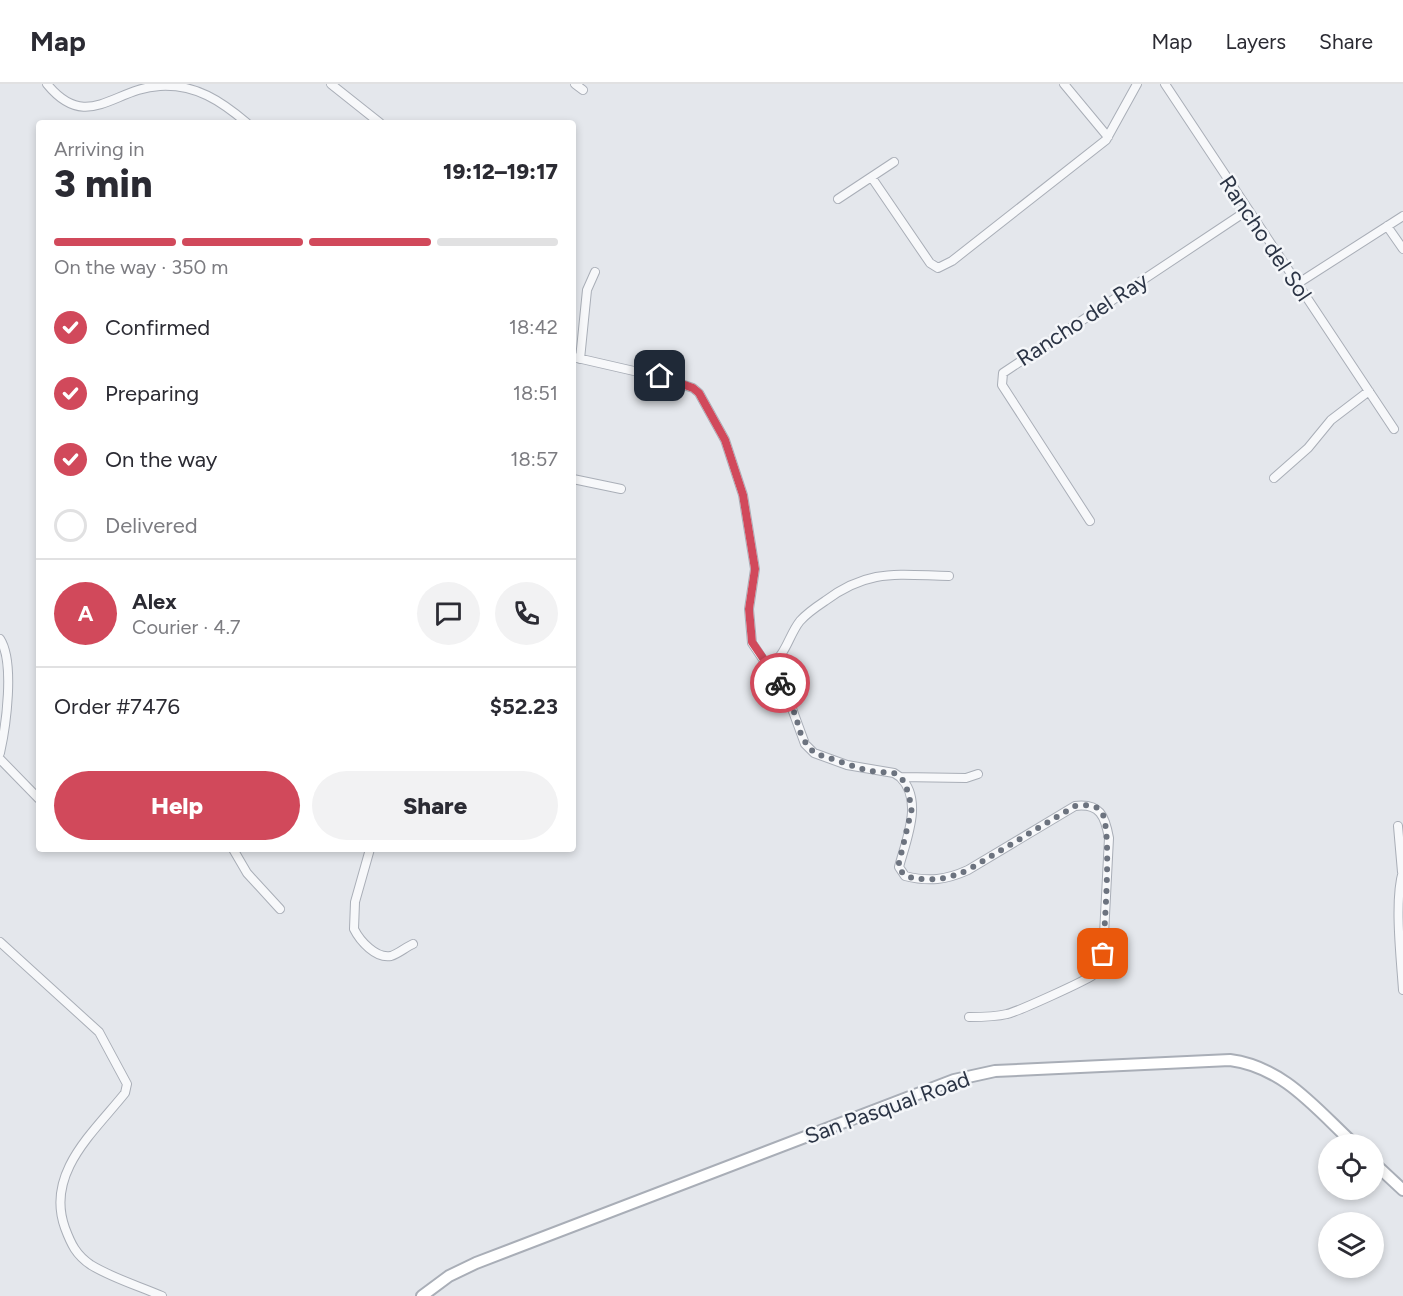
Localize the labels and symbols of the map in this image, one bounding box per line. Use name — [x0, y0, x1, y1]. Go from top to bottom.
street label: Rancho del Sol — [1214, 170, 1318, 306]
street label: Rancho del Ray — [1012, 267, 1153, 372]
pin — [634, 350, 685, 401]
courier — [750, 653, 810, 713]
pin — [1077, 928, 1128, 979]
street label: San Pasqual Road — [801, 1065, 973, 1150]

